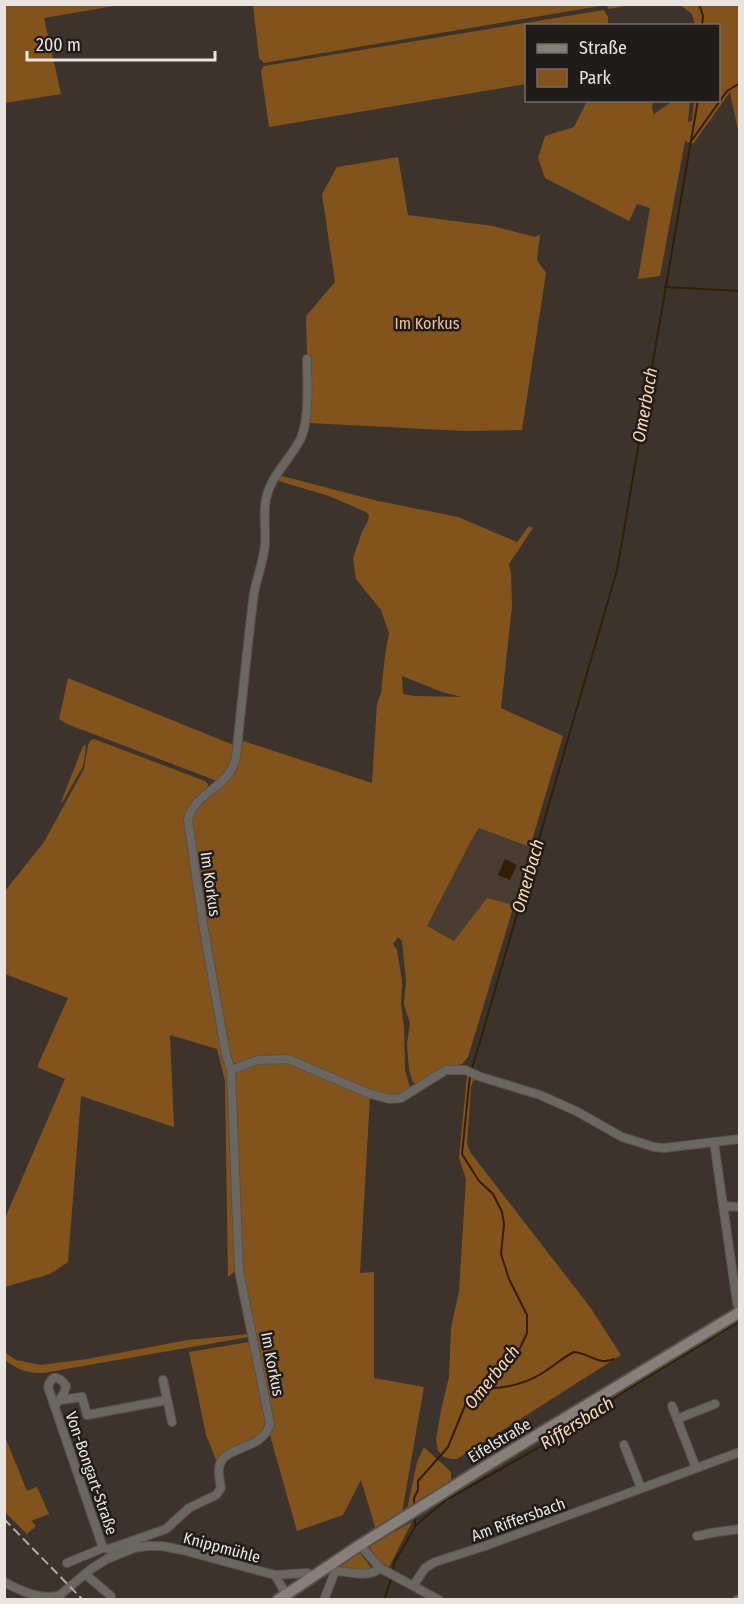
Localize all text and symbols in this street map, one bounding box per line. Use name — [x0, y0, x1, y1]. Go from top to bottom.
scale bar — [27, 24, 214, 62]
legend — [525, 24, 720, 102]
text: 200 m — [36, 34, 81, 56]
text: Straße — [579, 37, 627, 59]
text: Park — [579, 67, 612, 89]
park label: Im Korkus — [394, 314, 460, 333]
water label: Omerbach — [628, 366, 662, 444]
water label: Omerbach — [507, 837, 549, 915]
street label: Im Korkus — [197, 851, 224, 918]
street label: Im Korkus — [257, 1330, 288, 1398]
water label: Omerbach — [460, 1341, 524, 1413]
water label: Riffersbach — [536, 1392, 618, 1454]
street label: Von-Bongart-Straße — [62, 1409, 122, 1537]
street label: Eifelstraße — [464, 1414, 534, 1467]
street label: Am Riffersbach — [469, 1494, 568, 1545]
street label: Knippmühle — [181, 1528, 263, 1567]

